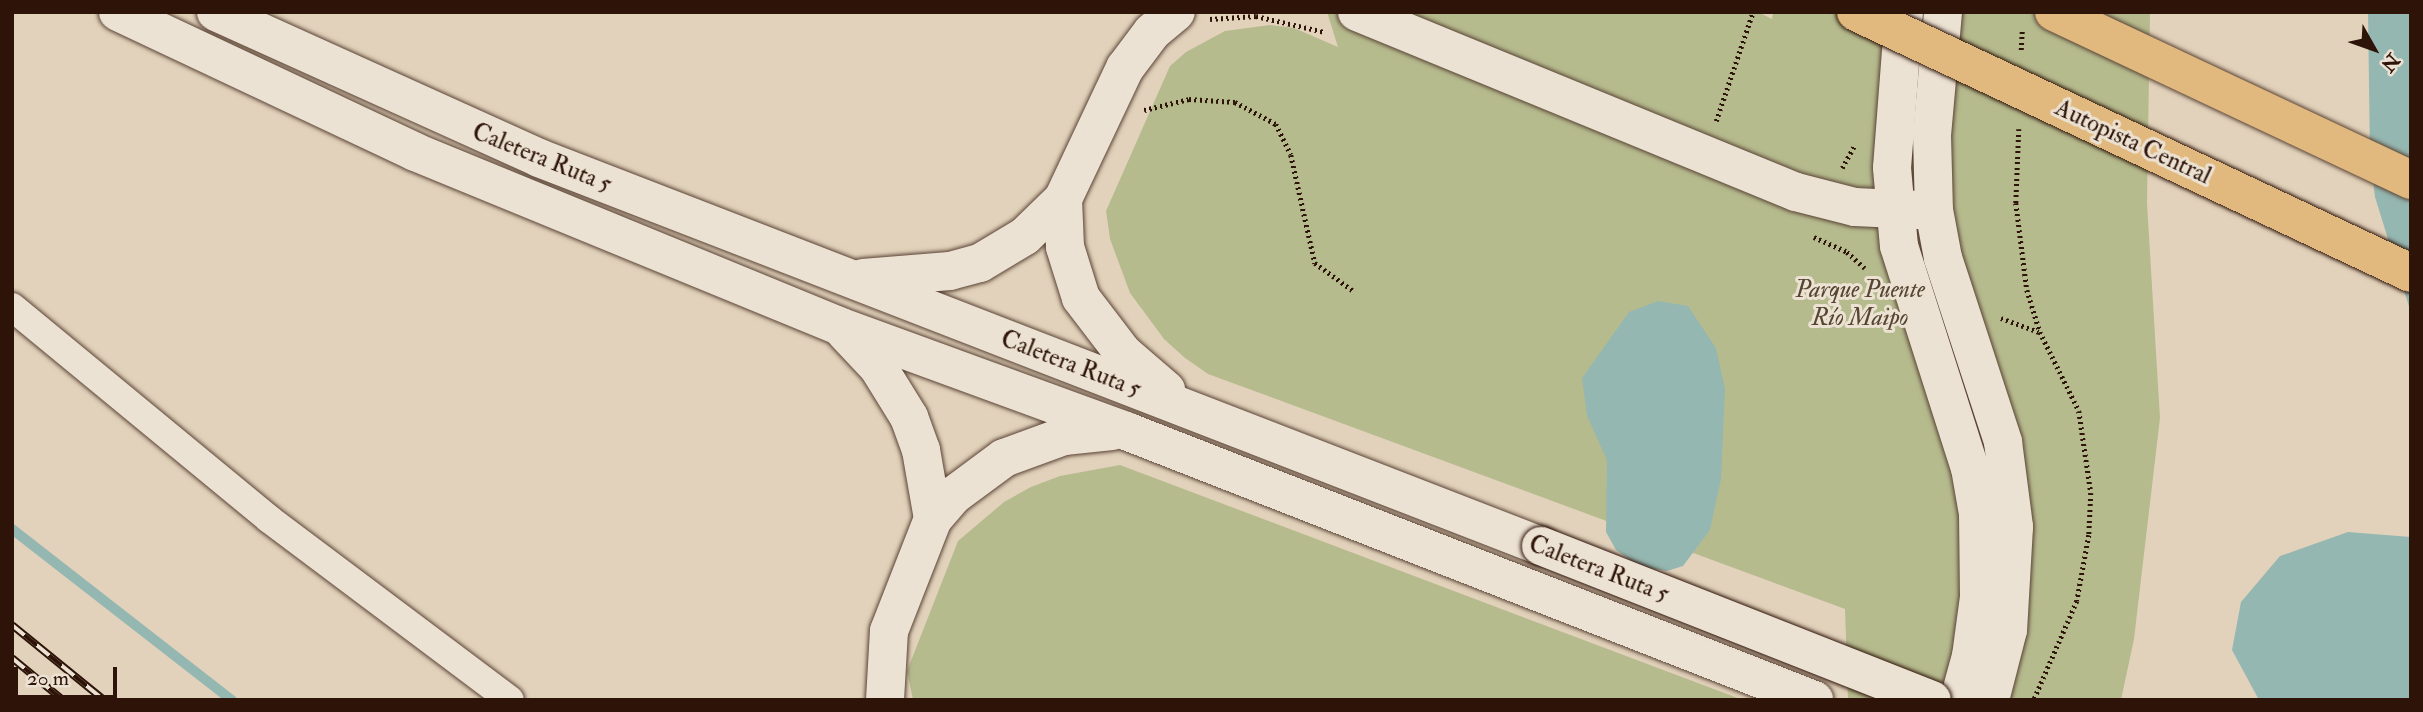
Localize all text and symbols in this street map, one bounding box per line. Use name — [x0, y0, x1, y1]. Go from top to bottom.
north arrow — [2339, 14, 2409, 84]
text: N — [2375, 48, 2405, 77]
street label: Autopista Central — [2050, 93, 2216, 191]
street label: Caletera Ruta 5 — [468, 117, 616, 199]
park label: Parque Puente Río Maipo — [1795, 276, 1925, 332]
street label: Caletera Ruta 5 — [997, 324, 1145, 404]
street label: Caletera Ruta 5 — [1525, 529, 1673, 609]
scale bar — [18, 652, 121, 696]
text: 20 m — [27, 665, 69, 692]

